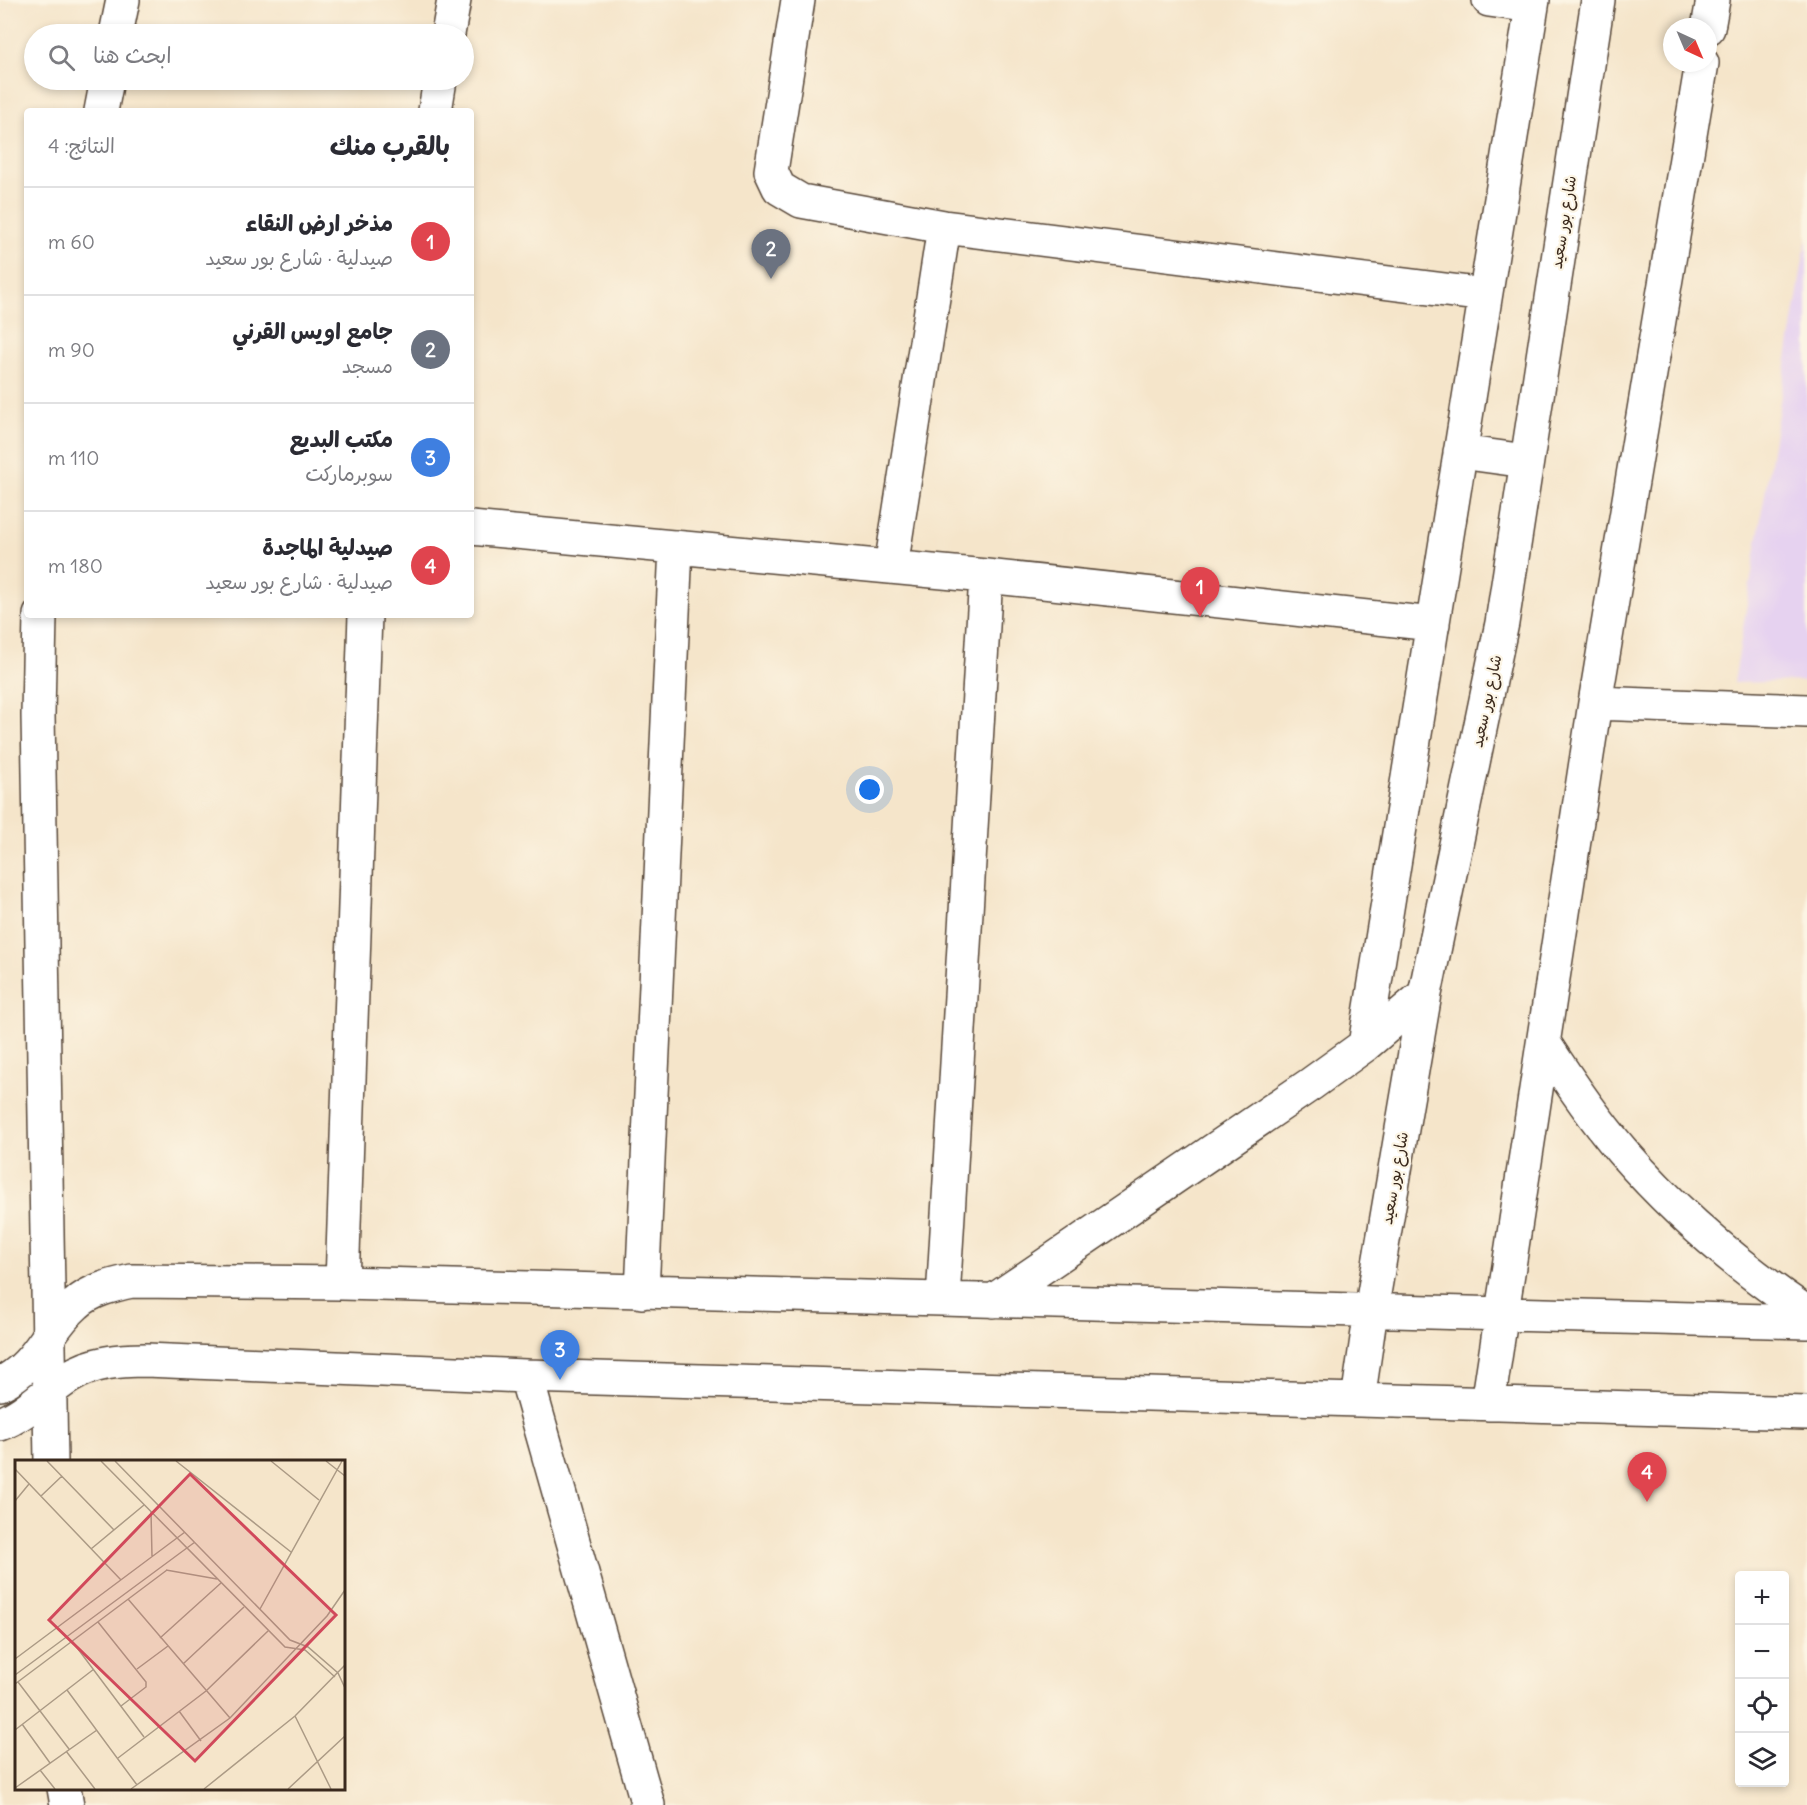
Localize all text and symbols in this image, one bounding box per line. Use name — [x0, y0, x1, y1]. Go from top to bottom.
north arrow — [1663, 18, 1717, 72]
search box — [24, 24, 474, 90]
icon: search — [45, 41, 78, 74]
text: ابحث هنا — [93, 41, 172, 69]
text: بالقرب منك — [330, 129, 450, 162]
text: النتائج: 4 — [48, 133, 115, 158]
street label: شارع بور سعيد — [1546, 174, 1582, 270]
text: مذخر ارض النقاء — [245, 209, 393, 237]
text: 60 m — [48, 229, 95, 254]
text: 1 — [427, 229, 434, 254]
pin: 2 — [752, 230, 790, 279]
text: صيدلية · شارع بور سعيد — [205, 245, 393, 270]
text: جامع اويس القرني — [233, 317, 393, 345]
text: 90 m — [48, 337, 95, 362]
text: 2 — [425, 337, 436, 362]
text: مسجد — [342, 353, 393, 378]
text: مكتب البديع — [289, 425, 393, 453]
text: 110 m — [48, 445, 99, 470]
text: 3 — [425, 445, 436, 470]
text: سوبرماركت — [305, 461, 393, 486]
text: صيدلية الماجدة — [262, 533, 393, 561]
text: 180 m — [48, 553, 103, 578]
text: 4 — [425, 553, 436, 578]
pin: 1 — [1180, 568, 1220, 617]
text: صيدلية · شارع بور سعيد — [205, 569, 393, 594]
street label: شارع بور سعيد — [1466, 653, 1508, 750]
your location — [855, 775, 884, 804]
street label: شارع بور سعيد — [1376, 1130, 1414, 1226]
pin: 3 — [540, 1330, 580, 1380]
pin: 4 — [1628, 1452, 1666, 1502]
inset map — [15, 1460, 345, 1790]
map controls — [1735, 1571, 1789, 1787]
button: + — [1735, 1571, 1789, 1625]
button: − — [1735, 1625, 1789, 1679]
button: locate — [1735, 1679, 1789, 1733]
button: layers — [1735, 1733, 1789, 1787]

